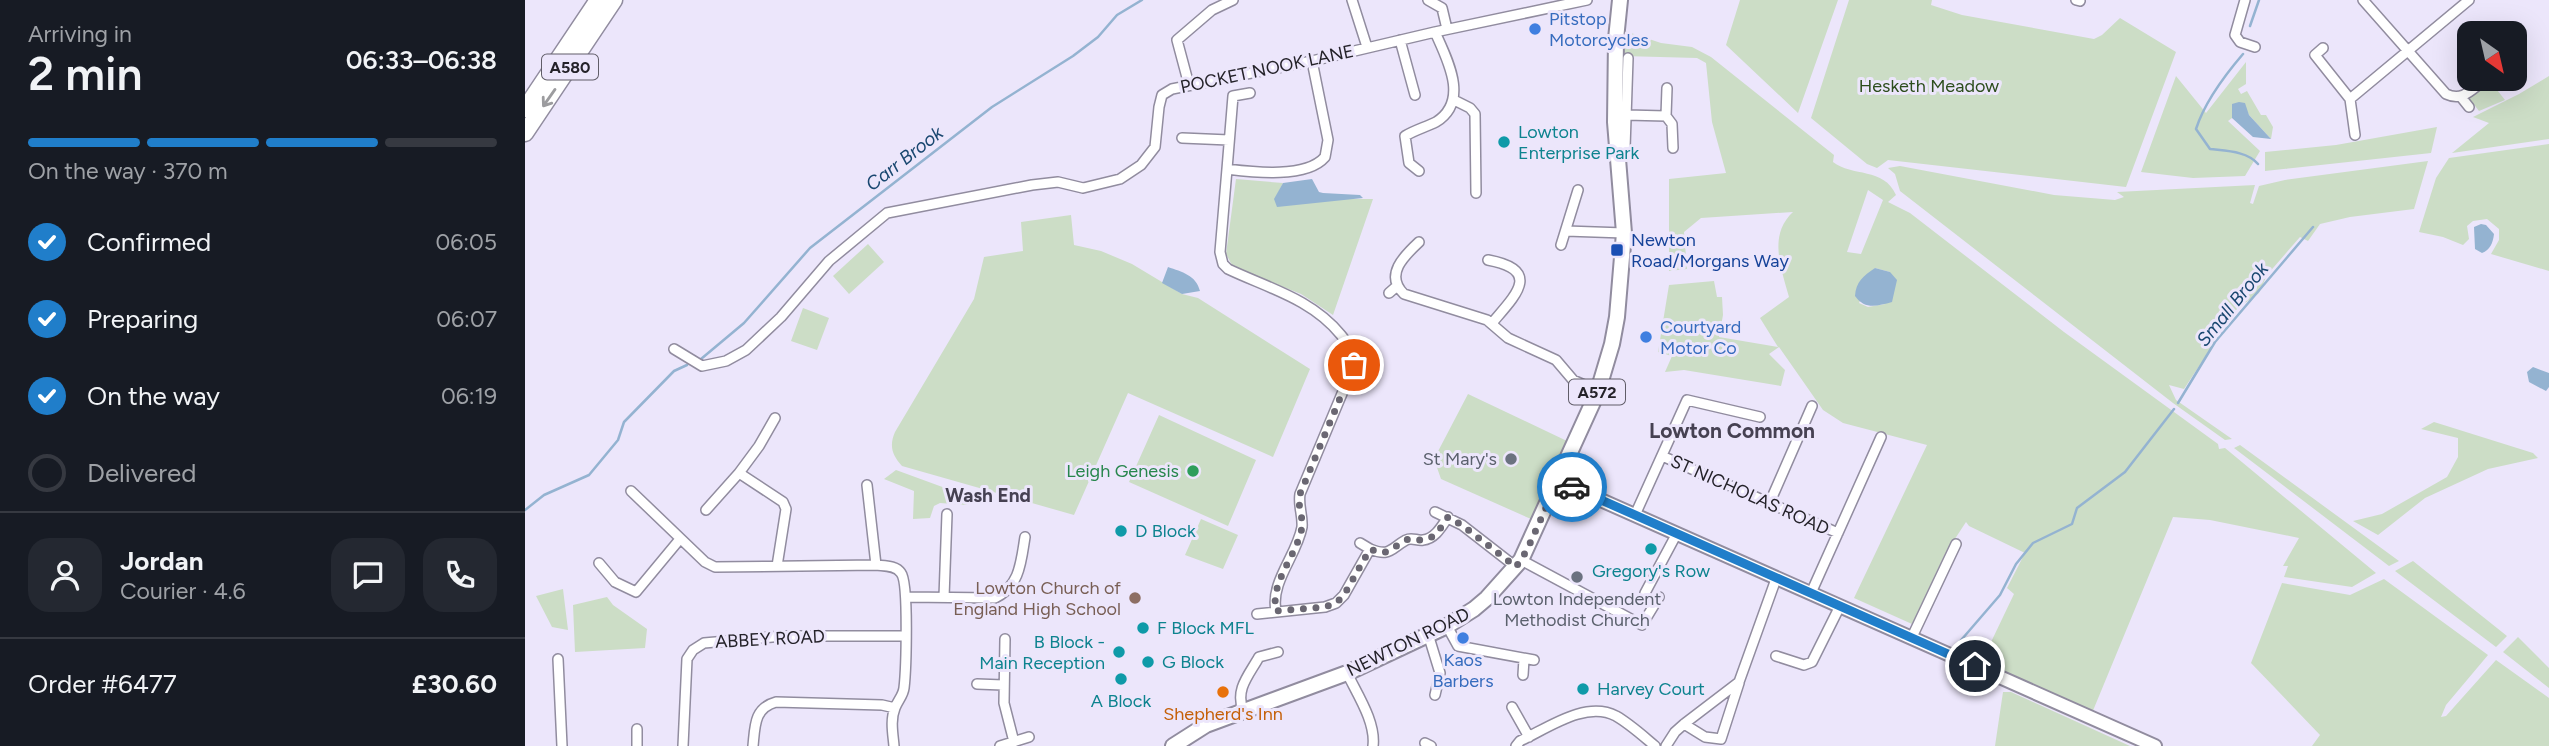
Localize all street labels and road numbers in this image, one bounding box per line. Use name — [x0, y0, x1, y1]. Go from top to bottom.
street label: POCKET NOOK LANE — [1178, 40, 1356, 98]
road number: A580 — [542, 54, 598, 80]
road number: A572 — [1569, 380, 1625, 404]
street label: ST NICHOLAS ROAD — [1667, 450, 1833, 540]
street label: NEWTON ROAD — [1343, 603, 1473, 681]
street label: ABBEY ROAD — [715, 625, 825, 653]

